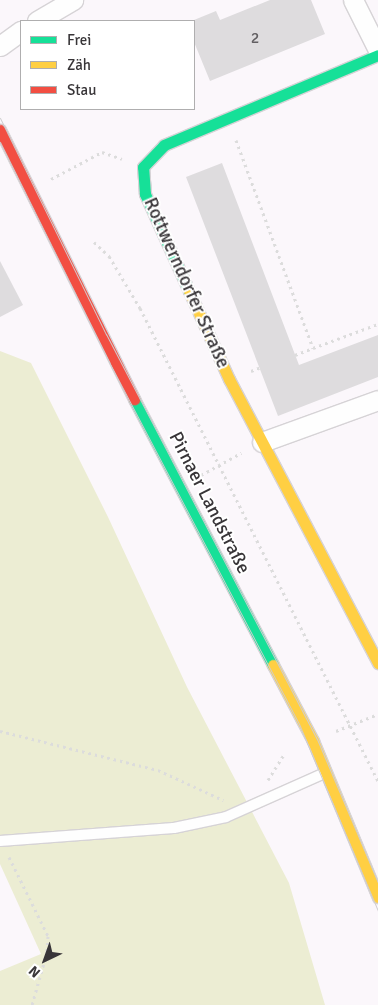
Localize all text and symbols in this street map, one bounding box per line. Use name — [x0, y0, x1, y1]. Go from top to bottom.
legend — [20, 20, 195, 110]
house number: 2 — [251, 28, 259, 48]
text: Frei — [67, 31, 91, 49]
text: Zäh — [67, 56, 91, 74]
text: Stau — [67, 81, 96, 99]
street label: Rottwerndorfer Straße — [138, 194, 234, 372]
street label: Pirnaer Landstraße — [163, 428, 255, 578]
north arrow — [20, 935, 70, 985]
text: N — [25, 962, 44, 981]

